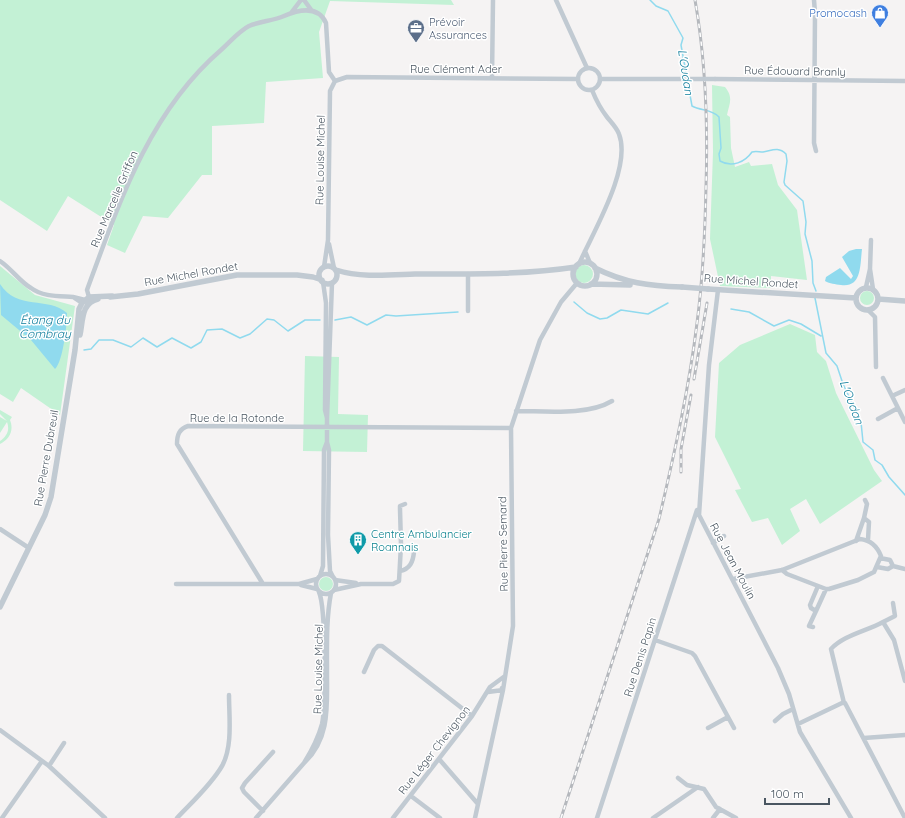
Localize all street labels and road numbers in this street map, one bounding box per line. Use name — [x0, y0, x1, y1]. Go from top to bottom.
street label: Rue Clément Ader — [410, 62, 503, 76]
street label: Rue Édouard Branly — [744, 63, 846, 79]
street label: Rue Louise Michel — [312, 115, 328, 205]
street label: Rue Marcelle Griffon — [87, 149, 141, 249]
street label: Rue Michel Rondet — [143, 259, 239, 289]
street label: Rue Michel Rondet — [703, 271, 799, 291]
street label: Rue Pierre Dubreuil — [31, 409, 61, 507]
street label: Rue de la Rotonde — [190, 411, 284, 425]
street label: Rue Pierre Semard — [495, 496, 511, 592]
street label: Rue Jean Moulin — [707, 520, 759, 602]
street label: Rue Denis Papin — [621, 616, 659, 698]
street label: Rue Louise Michel — [310, 624, 326, 714]
street label: Rue Léger Chevignon — [395, 703, 473, 797]

